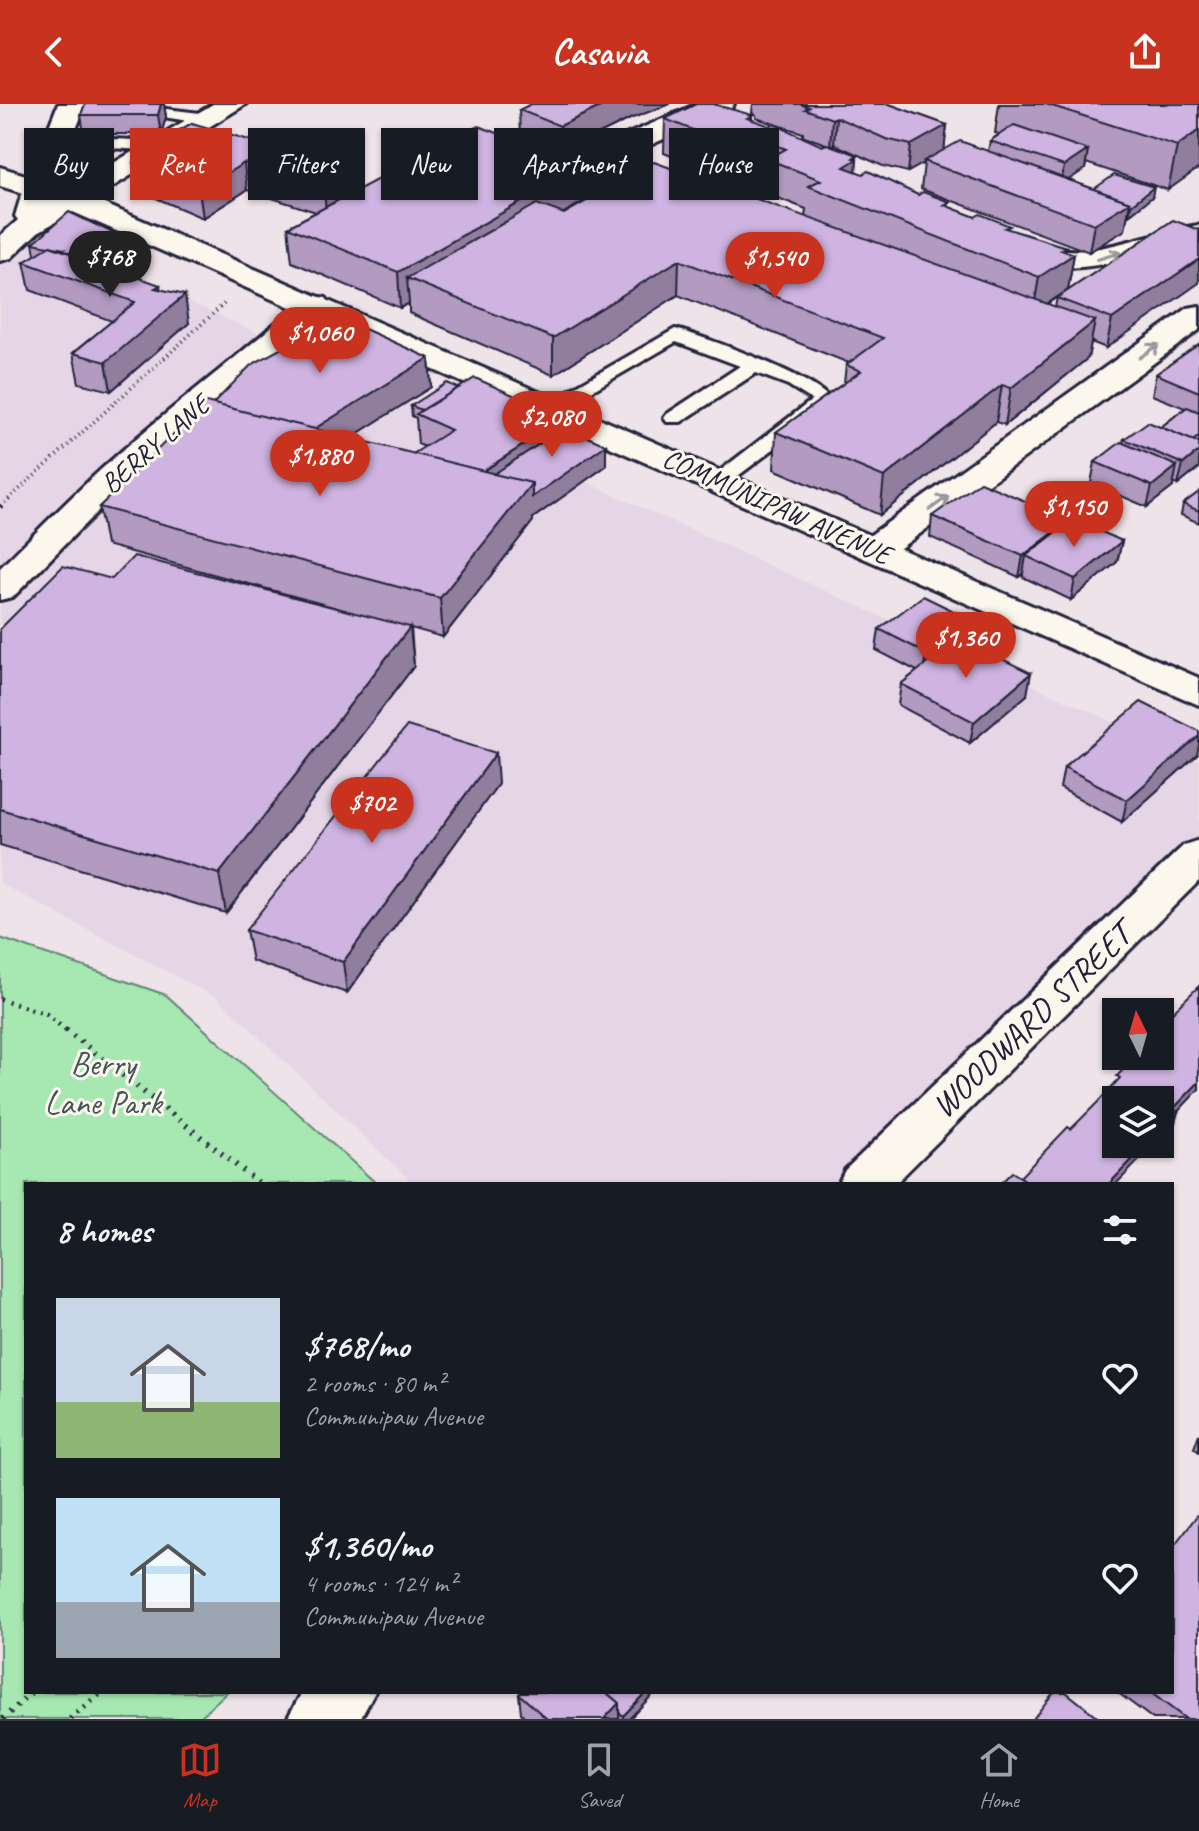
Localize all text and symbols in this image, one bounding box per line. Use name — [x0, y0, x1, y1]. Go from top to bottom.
text: Casavia — [552, 29, 647, 75]
icon: back — [32, 30, 76, 74]
icon: share — [1123, 30, 1167, 74]
chip: Buy — [24, 128, 114, 200]
chip: Rent — [130, 128, 232, 200]
chip: Filters — [248, 128, 365, 200]
chip: New — [381, 128, 478, 200]
chip: Apartment — [494, 128, 653, 200]
chip: House — [669, 128, 779, 200]
pin: $768 — [63, 231, 157, 299]
pin: $1,540 — [710, 232, 840, 300]
text: $768 — [86, 240, 134, 273]
text: $1,540 — [743, 241, 807, 274]
one-way arrow — [1096, 248, 1121, 262]
pin: $1,060 — [255, 307, 385, 375]
text: $1,060 — [288, 316, 352, 349]
one-way arrow — [1138, 343, 1160, 359]
street label: BERRY LANE — [93, 385, 219, 501]
pin: $2,080 — [487, 391, 617, 459]
text: $2,080 — [520, 400, 584, 433]
pin: $1,880 — [255, 430, 385, 498]
text: $1,880 — [288, 439, 352, 472]
street label: COMMUNIPAW AVENUE — [658, 440, 900, 573]
pin: $1,150 — [1009, 481, 1139, 549]
text: $1,150 — [1042, 490, 1106, 523]
one-way arrow — [927, 495, 949, 511]
pin: $1,360 — [901, 612, 1031, 680]
text: $1,360 — [934, 621, 998, 654]
pin: $702 — [325, 777, 419, 845]
text: $702 — [349, 786, 395, 819]
street label: WOODWARD STREET — [922, 908, 1146, 1126]
north arrow — [1102, 998, 1174, 1070]
map controls — [1102, 998, 1174, 1158]
park label: Berry Lane Park — [45, 1042, 164, 1124]
button: layers — [1102, 1086, 1174, 1158]
icon: filters — [1098, 1208, 1142, 1252]
text: 8 homes — [56, 1209, 152, 1252]
text: $768/mo — [304, 1324, 409, 1367]
icon: home — [120, 1330, 216, 1426]
icon: heart — [1098, 1356, 1142, 1400]
text: 2 rooms · 80 m² — [304, 1367, 445, 1400]
text: Communipaw Avenue — [304, 1400, 483, 1433]
text: $1,360/mo — [304, 1524, 432, 1567]
icon: home — [120, 1530, 216, 1626]
icon: heart — [1098, 1556, 1142, 1600]
text: 4 rooms · 124 m² — [304, 1567, 456, 1600]
text: Communipaw Avenue — [304, 1600, 483, 1633]
tab: Map — [178, 1738, 222, 1814]
tab: Saved — [577, 1738, 621, 1814]
tab: Home — [977, 1738, 1021, 1814]

